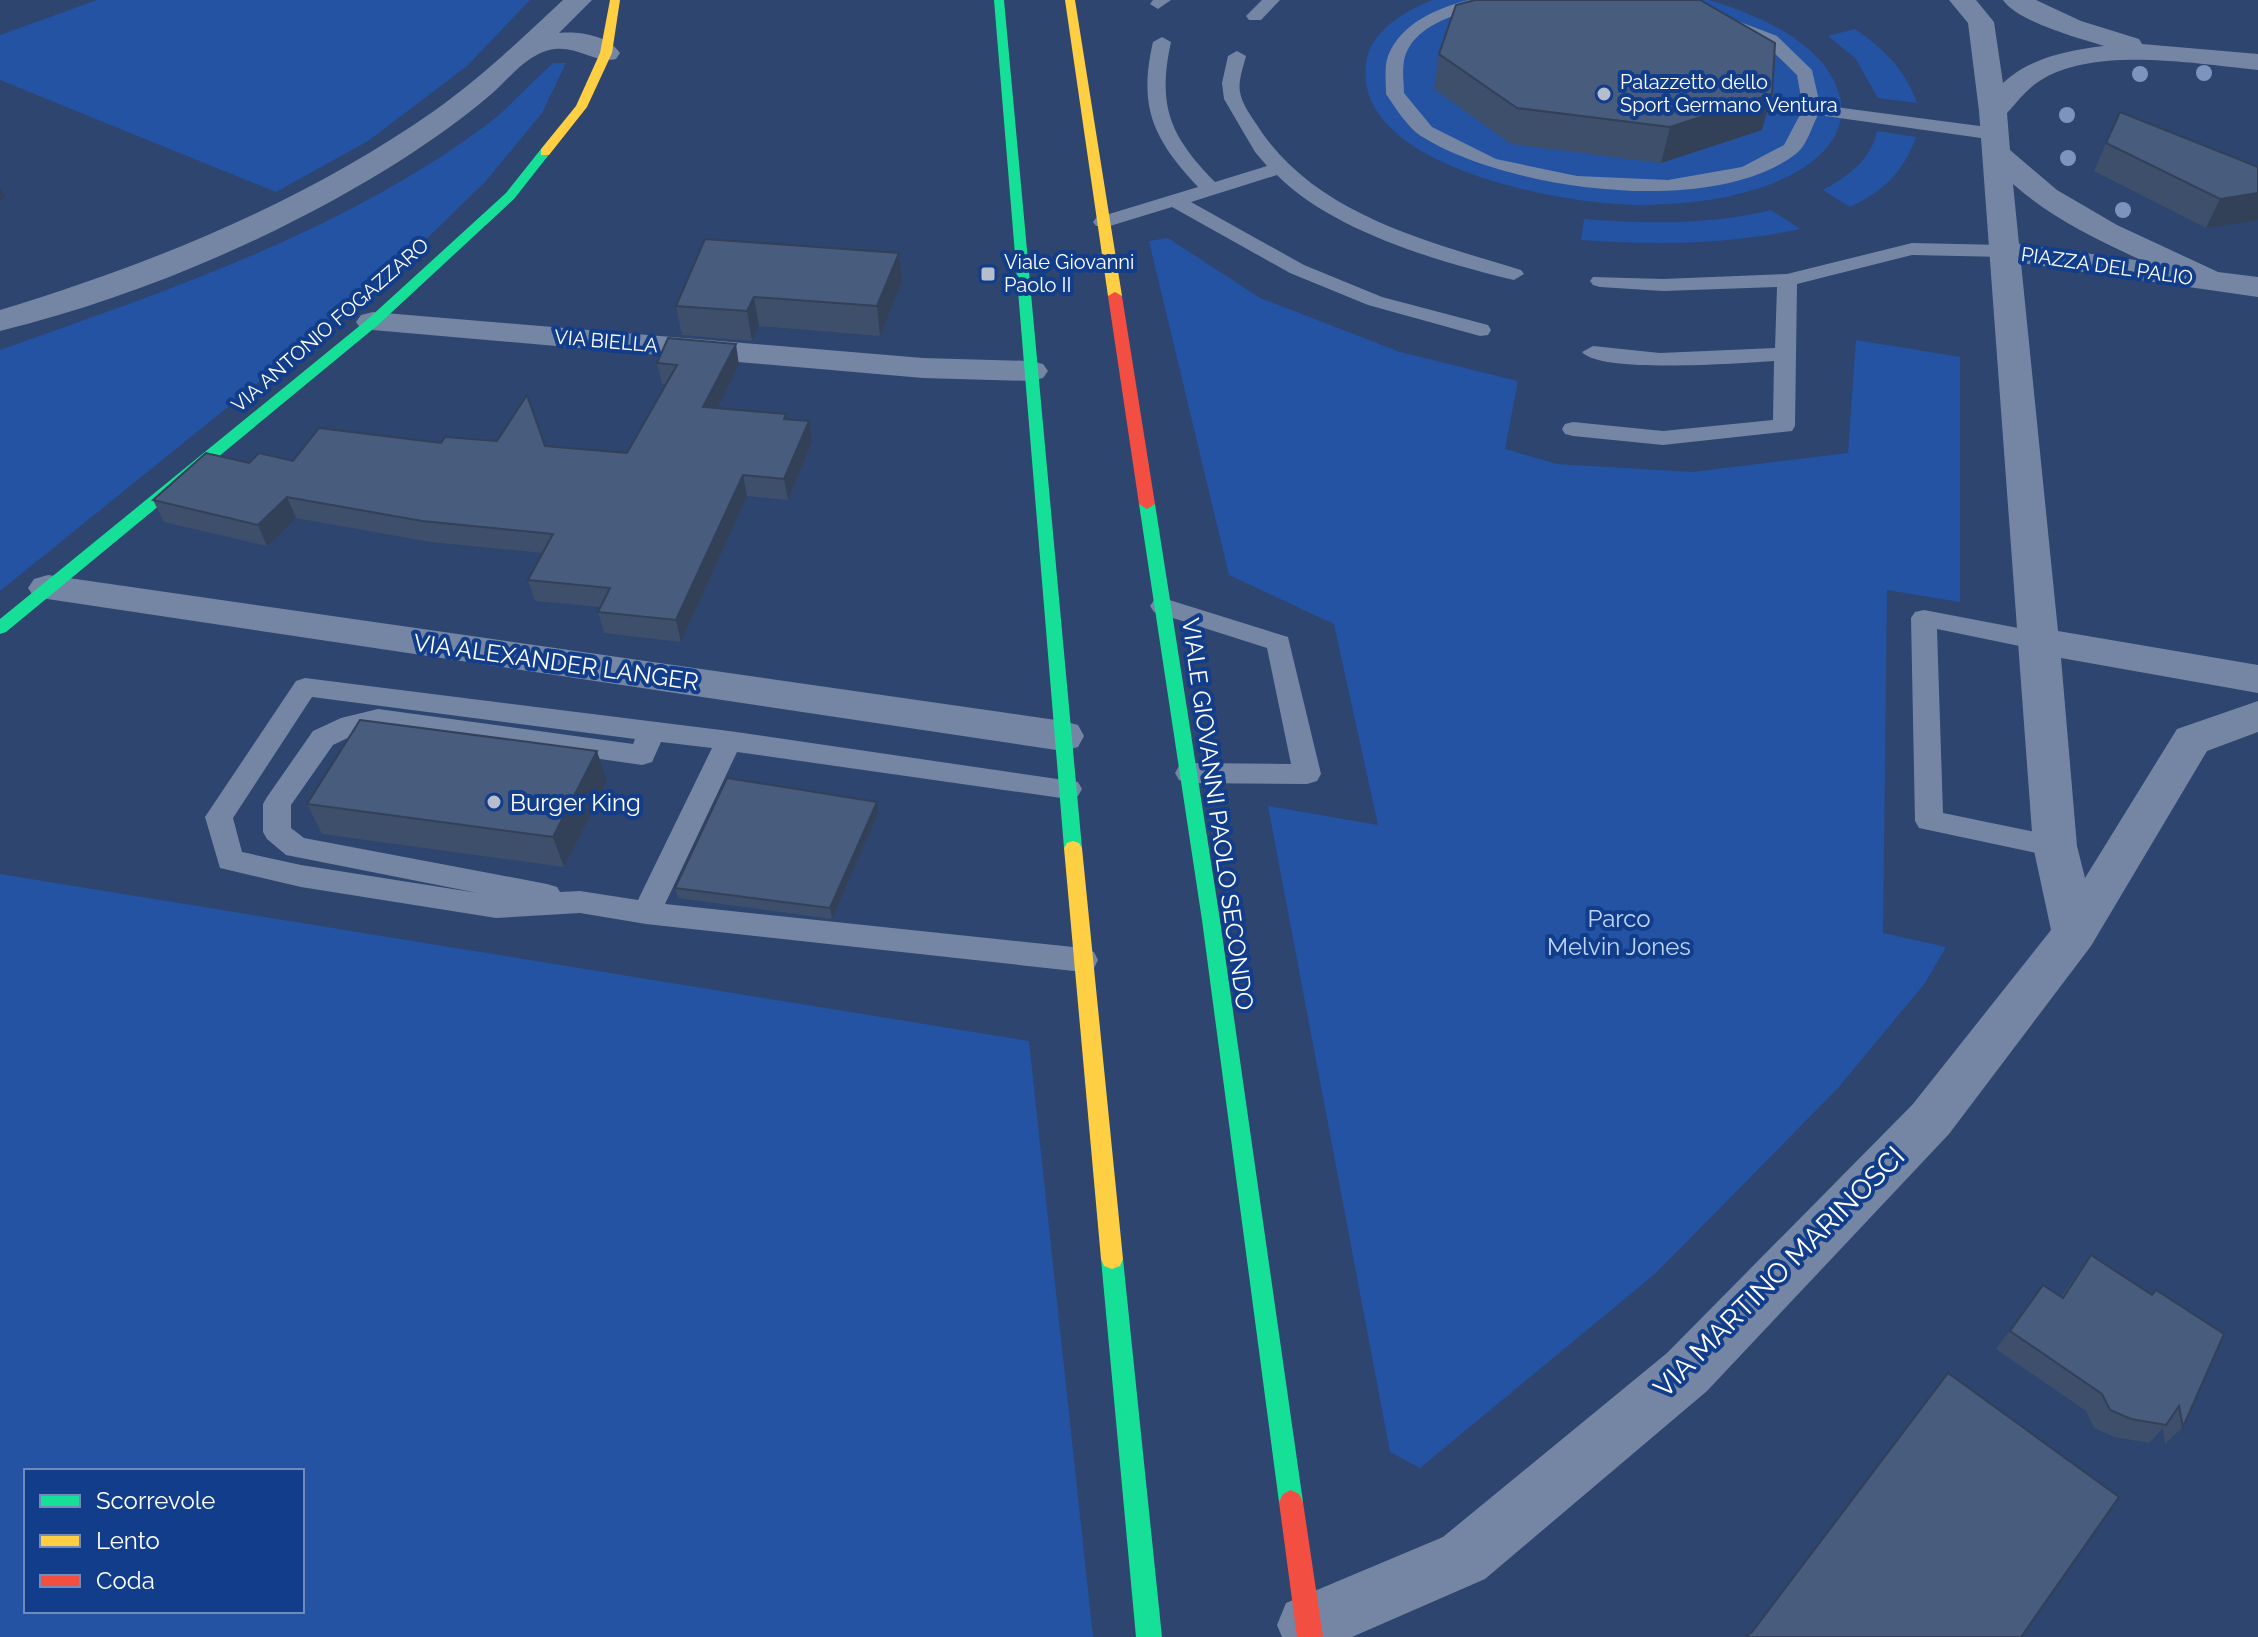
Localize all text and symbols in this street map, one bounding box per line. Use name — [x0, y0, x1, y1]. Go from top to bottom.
place label: Palazzetto dello Sport Germano Ventura — [1620, 70, 1838, 117]
marker: Palazzetto dello Sport Germano Ventura — [1595, 85, 1613, 103]
street label: VIA ANTONIO FOGAZZARO — [227, 233, 433, 417]
street label: PIAZZA DEL PALIO — [2019, 242, 2195, 290]
place label: Viale Giovanni Paolo II — [1004, 250, 1134, 297]
marker: Viale Giovanni Paolo II — [979, 265, 997, 283]
street label: VIA BIELLA — [553, 325, 659, 358]
street label: VIALE GIOVANNI PAOLO SECONDO — [1176, 616, 1260, 1012]
street label: VIA ALEXANDER LANGER — [412, 628, 700, 696]
place label: Burger King — [510, 788, 641, 817]
marker: Burger King — [485, 793, 503, 811]
park label: Parco Melvin Jones — [1547, 904, 1691, 961]
street label: VIA MARTINO MARINOSCI — [1647, 1140, 1911, 1404]
legend — [24, 1469, 304, 1613]
text: Scorrevole — [96, 1486, 215, 1515]
text: Lento — [96, 1526, 160, 1555]
text: Coda — [96, 1566, 155, 1595]

